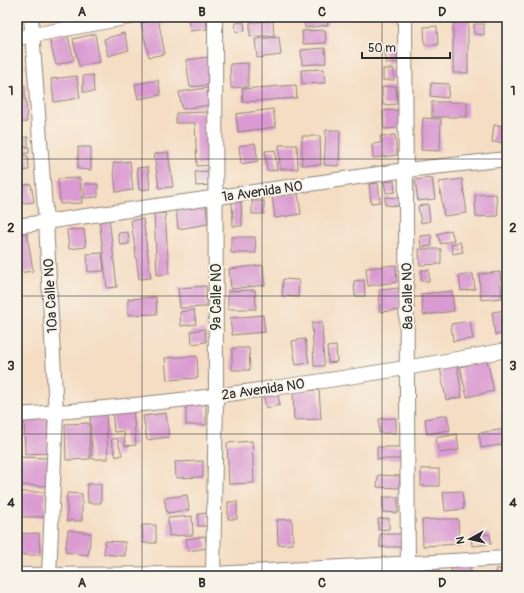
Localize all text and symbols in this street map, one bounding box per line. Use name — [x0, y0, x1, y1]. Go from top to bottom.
text: A — [78, 4, 87, 20]
text: B — [198, 4, 206, 20]
text: C — [318, 4, 326, 20]
text: D — [438, 4, 446, 20]
scale bar — [362, 34, 450, 60]
text: 50 m — [368, 41, 396, 56]
text: 1 — [8, 83, 14, 99]
text: 1 — [510, 83, 516, 99]
street label: 1a Avenida NO — [221, 177, 304, 206]
text: 2 — [7, 220, 15, 236]
text: 2 — [509, 220, 517, 236]
street label: 10a Calle NO — [40, 258, 61, 334]
street label: 8a Calle NO — [398, 262, 417, 329]
street label: 9a Calle NO — [208, 263, 225, 330]
text: 3 — [7, 358, 15, 374]
text: 3 — [509, 358, 517, 374]
street label: 2a Avenida NO — [220, 375, 306, 404]
text: 4 — [7, 495, 15, 511]
text: 4 — [509, 495, 517, 511]
north arrow — [450, 519, 490, 559]
text: N — [454, 535, 468, 545]
text: A — [78, 575, 87, 591]
text: B — [198, 575, 206, 591]
text: C — [318, 575, 326, 591]
text: D — [438, 575, 446, 591]

